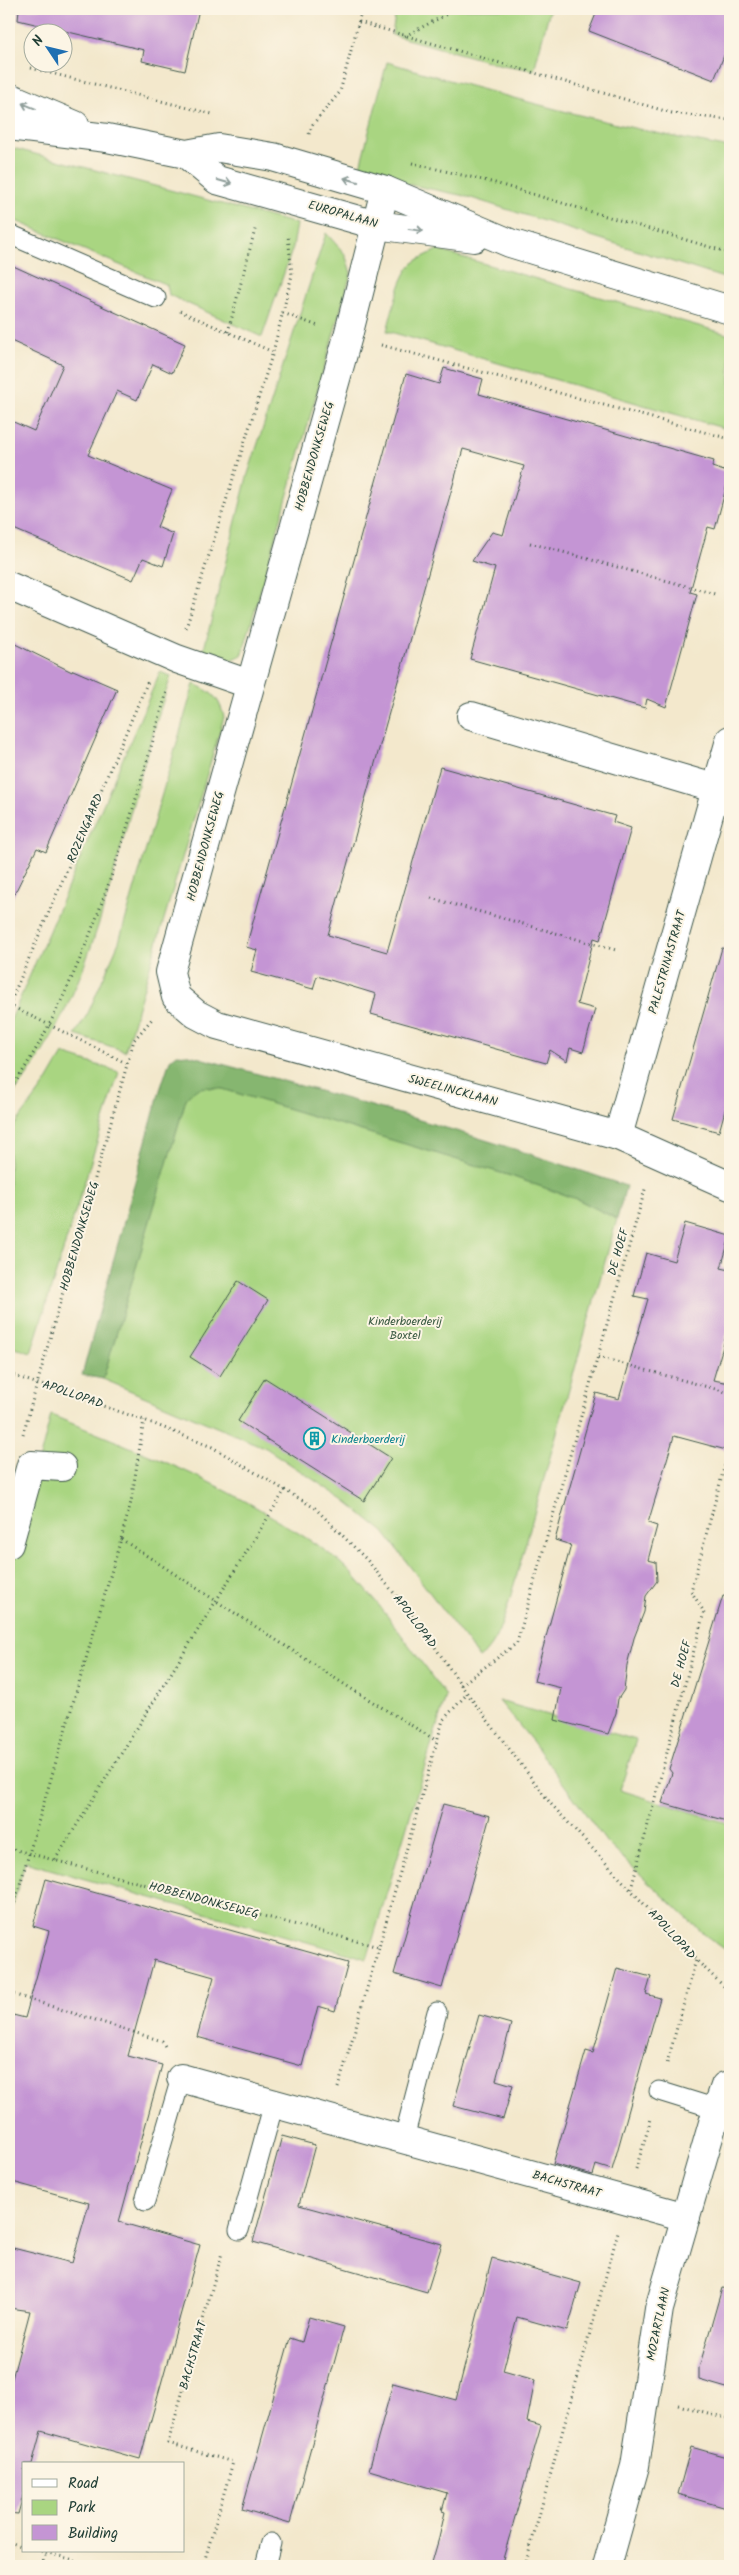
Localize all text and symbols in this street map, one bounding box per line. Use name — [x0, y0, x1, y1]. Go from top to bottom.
north arrow — [22, 22, 72, 72]
text: N — [27, 31, 50, 51]
one-way arrow — [22, 100, 37, 110]
one-way arrow — [343, 175, 359, 185]
one-way arrow — [217, 178, 233, 188]
street label: EUROPALAAN — [306, 195, 380, 233]
one-way arrow — [408, 225, 424, 235]
street label: HOBBENDONKSEWEG — [290, 399, 339, 513]
street label: HOBBENDONKSEWEG — [182, 789, 229, 903]
street label: ROZENGAARD — [62, 790, 109, 866]
street label: PALESTRINASTRAAT — [644, 907, 692, 1016]
street label: SWEELINCKLAAN — [406, 1069, 500, 1112]
street label: HOBBENDONKSEWEG — [55, 1179, 104, 1293]
street label: DE HOEF — [603, 1225, 635, 1278]
park label: Kinderboerderij Boxtel — [368, 1312, 443, 1345]
street label: APOLLOPAD — [40, 1375, 106, 1414]
building icon: Kinderboerderij — [303, 1427, 327, 1451]
place label: Kinderboerderij — [331, 1430, 406, 1449]
street label: APOLLOPAD — [388, 1590, 441, 1652]
street label: DE HOEF — [666, 1637, 697, 1690]
street label: HOBBENDONKSEWEG — [147, 1877, 261, 1924]
street label: APOLLOPAD — [643, 1905, 700, 1964]
street label: BACHSTRAAT — [530, 2166, 605, 2204]
street label: MOZARTLAAN — [641, 2286, 676, 2362]
street label: BACHSTRAAT — [175, 2317, 213, 2392]
legend — [22, 2462, 185, 2552]
text: Road — [68, 2472, 99, 2496]
text: Park — [68, 2496, 96, 2520]
text: Building — [68, 2522, 118, 2546]

